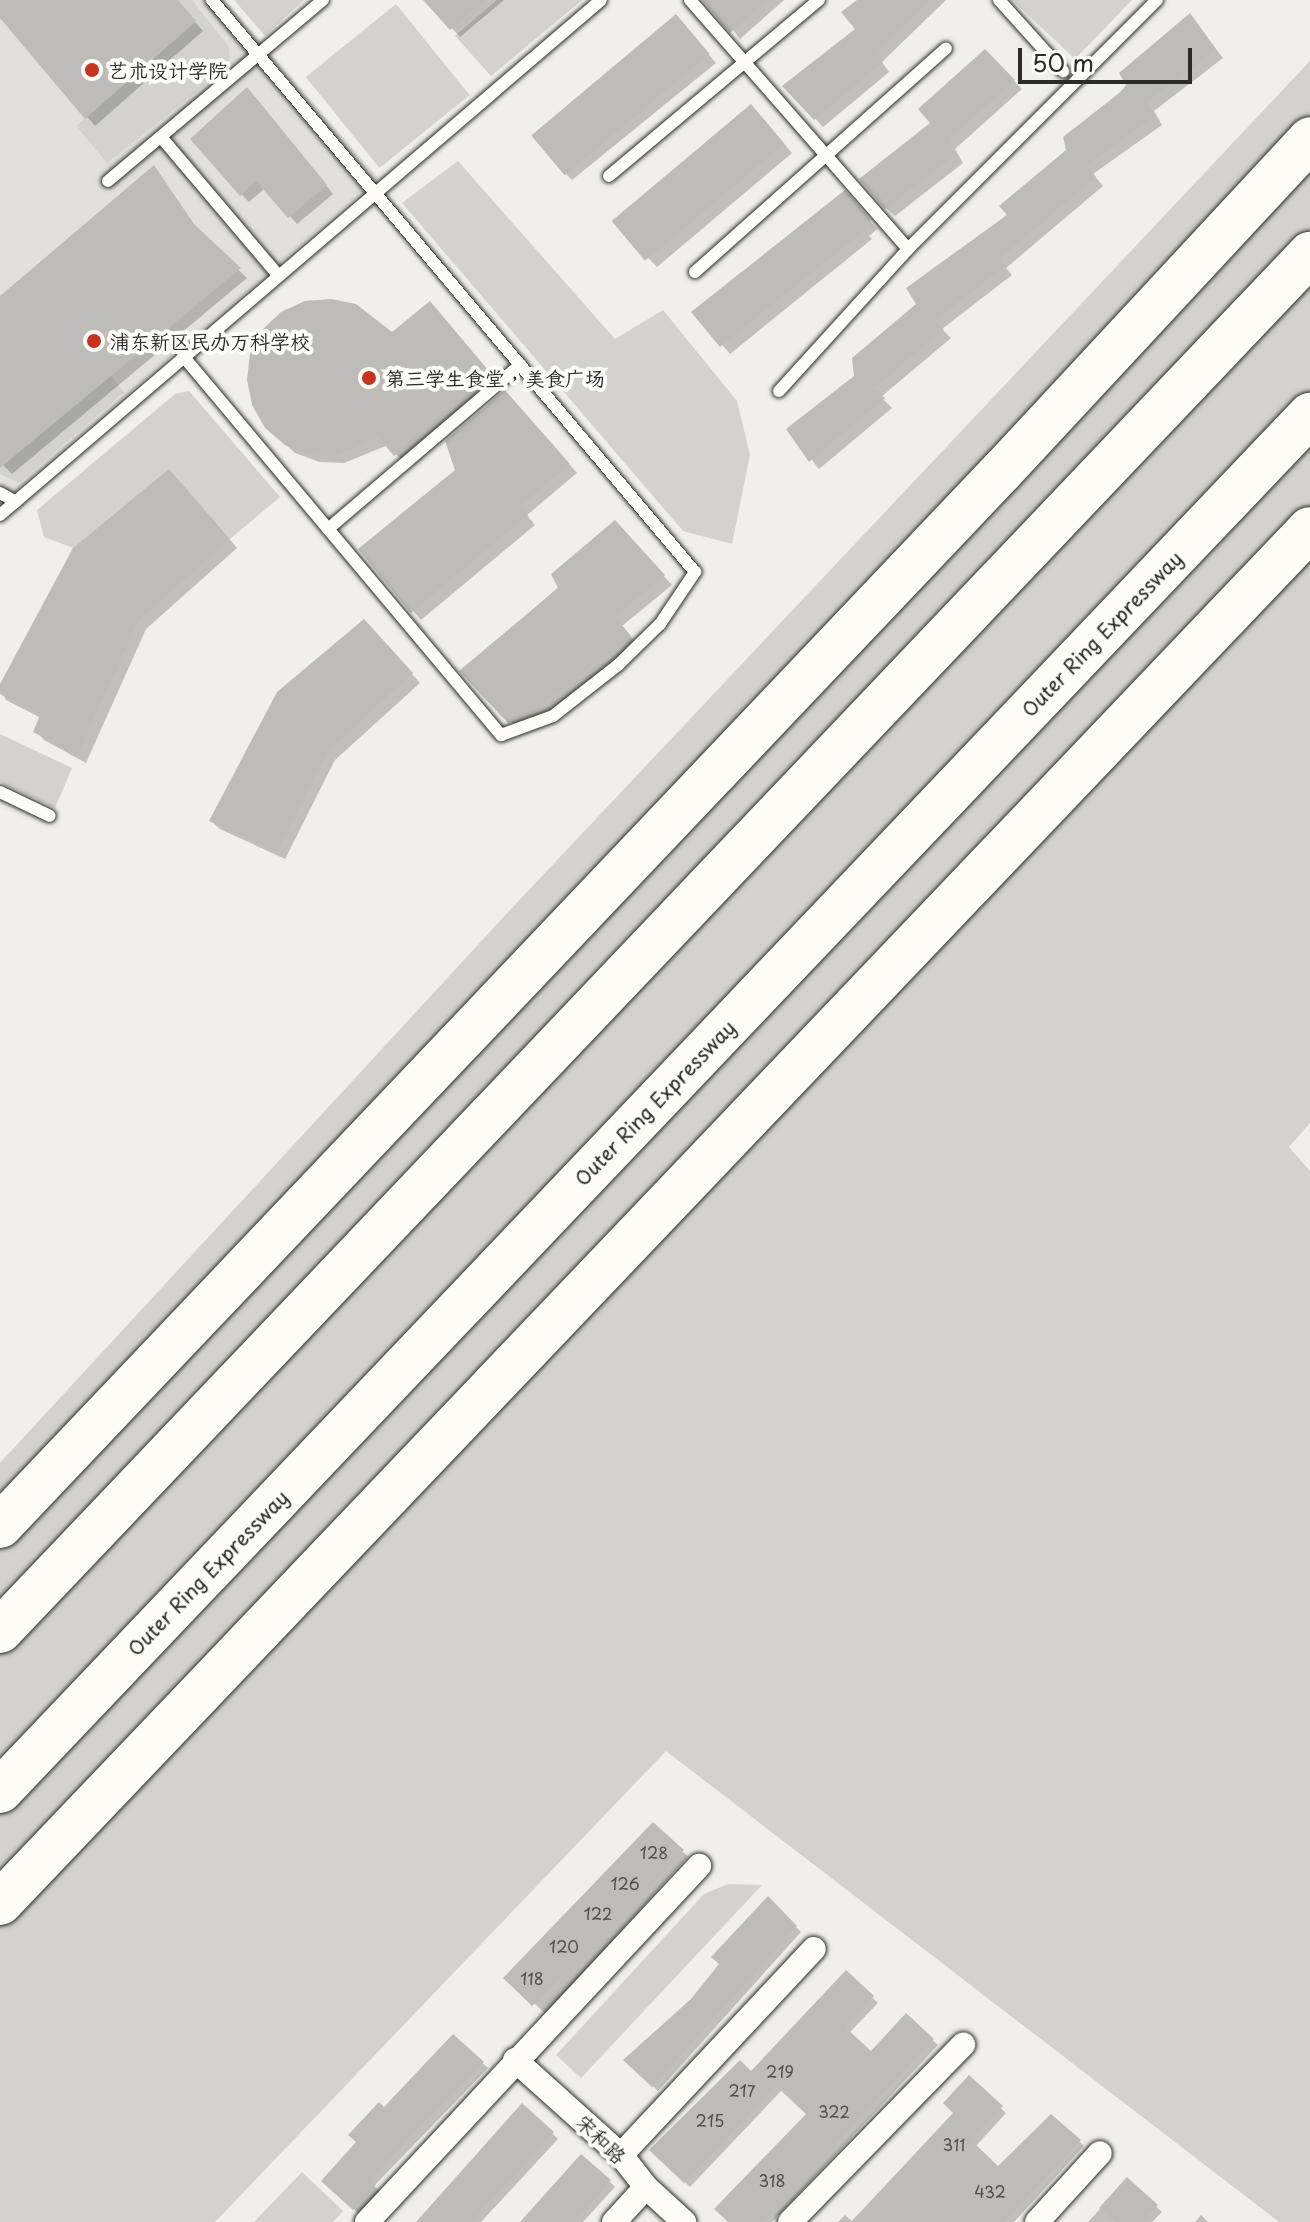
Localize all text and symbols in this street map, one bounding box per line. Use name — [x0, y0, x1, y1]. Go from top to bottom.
scale bar — [1022, 32, 1196, 82]
text: 50 m — [1032, 44, 1094, 80]
place label: 艺术设计学院 — [108, 58, 228, 82]
marker: 艺术设计学院 — [83, 61, 101, 79]
place label: 浦东新区民办万科学校 — [110, 329, 310, 353]
marker: 浦东新区民办万科学校 — [85, 332, 103, 350]
place label: 第三学生食堂，美食广场 — [385, 366, 605, 390]
marker: 第三学生食堂，美食广场 — [360, 369, 378, 387]
street label: Outer Ring Expressway — [1016, 546, 1188, 722]
street label: Outer Ring Expressway — [569, 1015, 741, 1191]
street label: Outer Ring Expressway — [122, 1485, 294, 1661]
house number: 128 — [640, 1842, 668, 1862]
house number: 126 — [610, 1873, 640, 1893]
house number: 122 — [584, 1903, 612, 1923]
house number: 120 — [549, 1936, 579, 1956]
house number: 118 — [520, 1968, 544, 1988]
house number: 219 — [766, 2061, 794, 2081]
house number: 217 — [728, 2080, 756, 2100]
house number: 322 — [818, 2101, 850, 2121]
street label: 宋和路 — [571, 2110, 631, 2168]
house number: 215 — [696, 2110, 724, 2130]
house number: 311 — [943, 2134, 965, 2154]
house number: 318 — [759, 2170, 785, 2190]
house number: 432 — [974, 2181, 1006, 2201]

